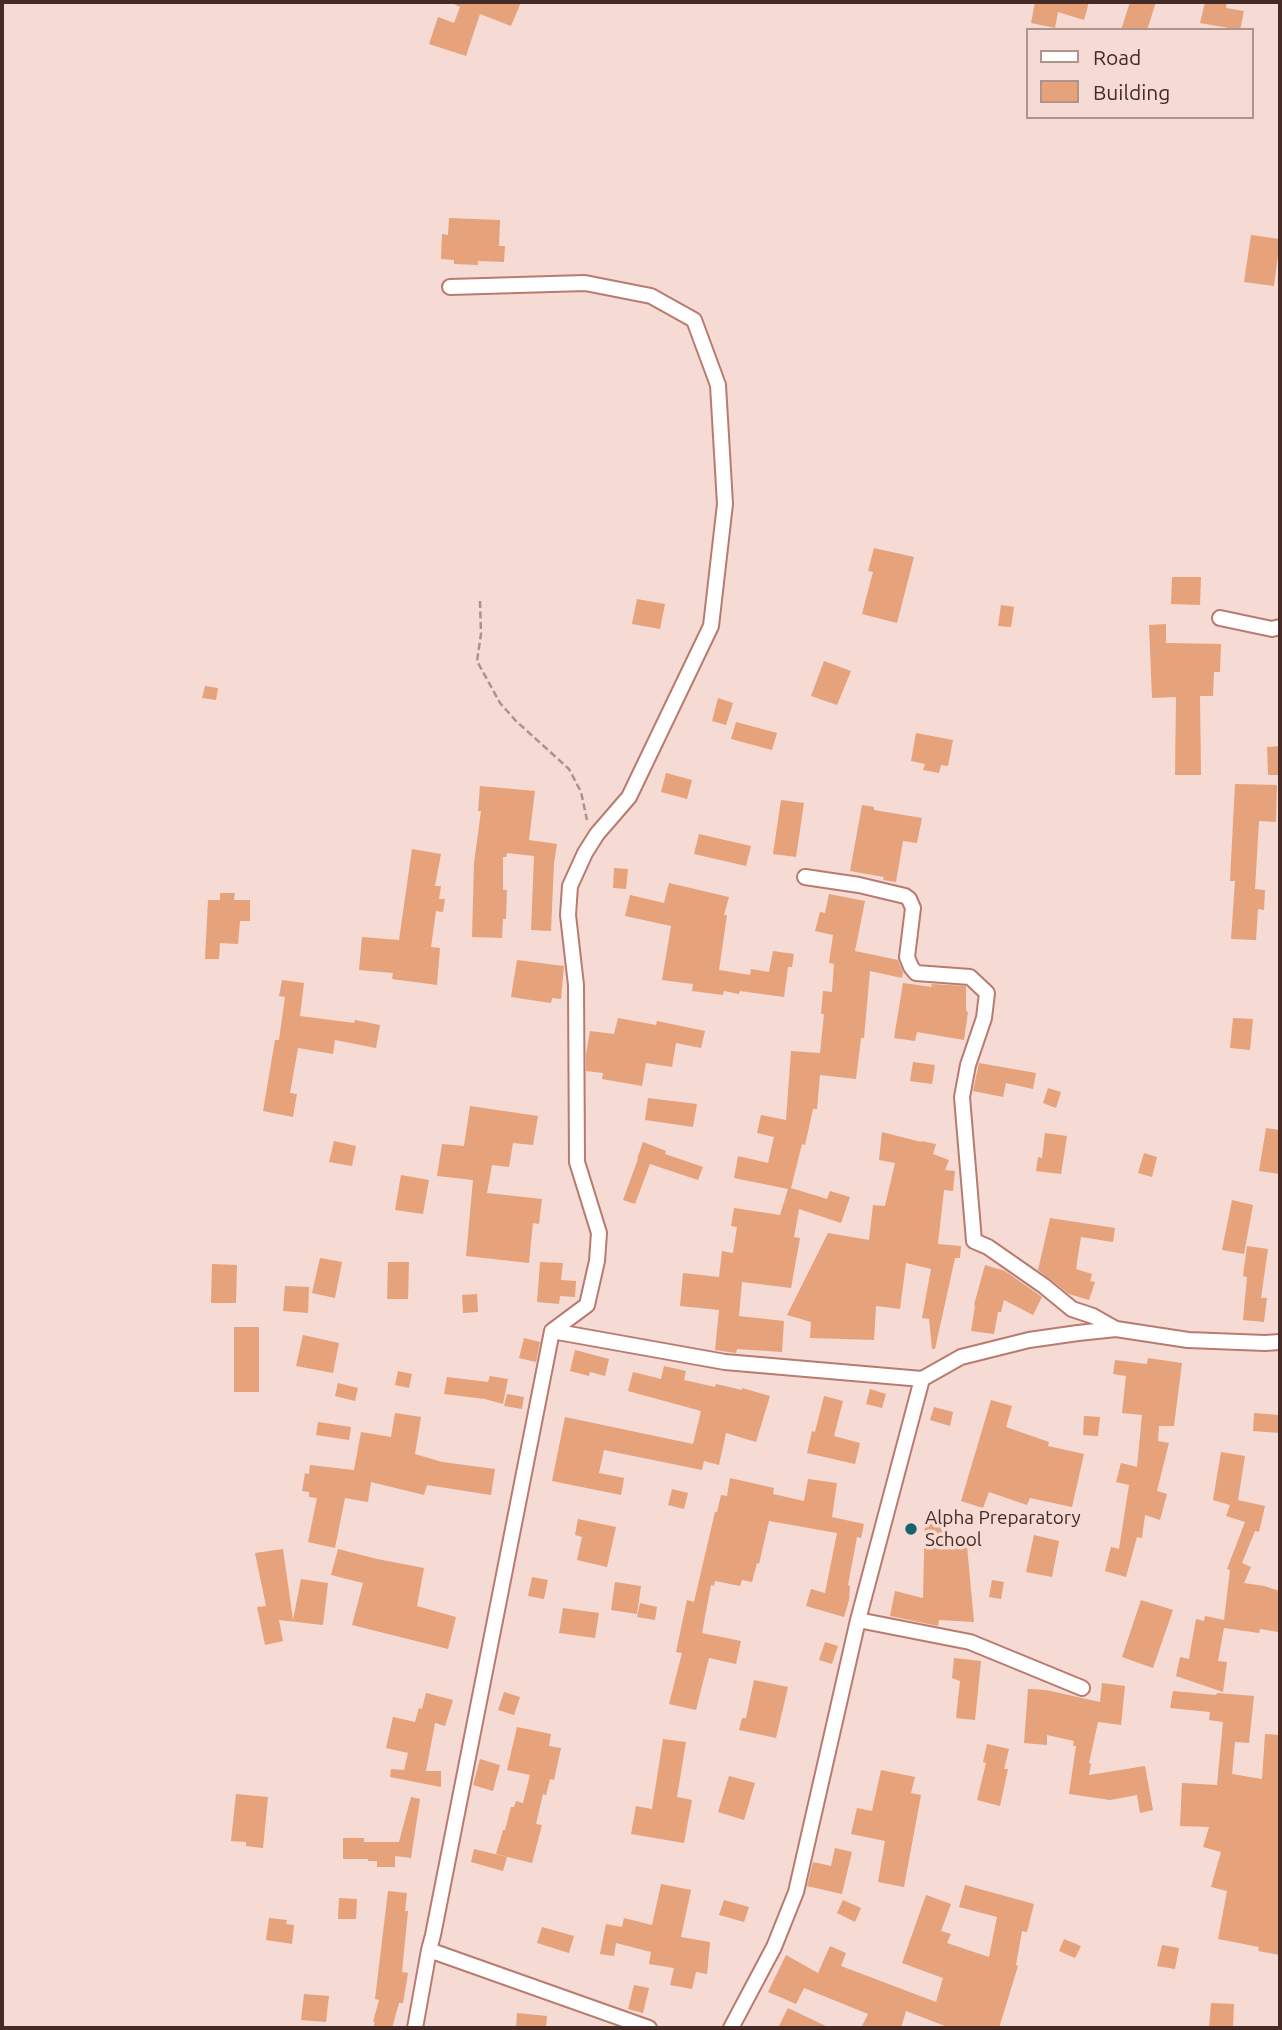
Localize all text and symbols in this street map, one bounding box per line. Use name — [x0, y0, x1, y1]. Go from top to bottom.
legend — [1026, 28, 1254, 119]
text: Road — [1093, 45, 1141, 69]
text: Building — [1093, 80, 1170, 104]
place label: Alpha Preparatory School — [925, 1507, 1081, 1551]
marker: Alpha Preparatory School — [903, 1521, 919, 1537]

